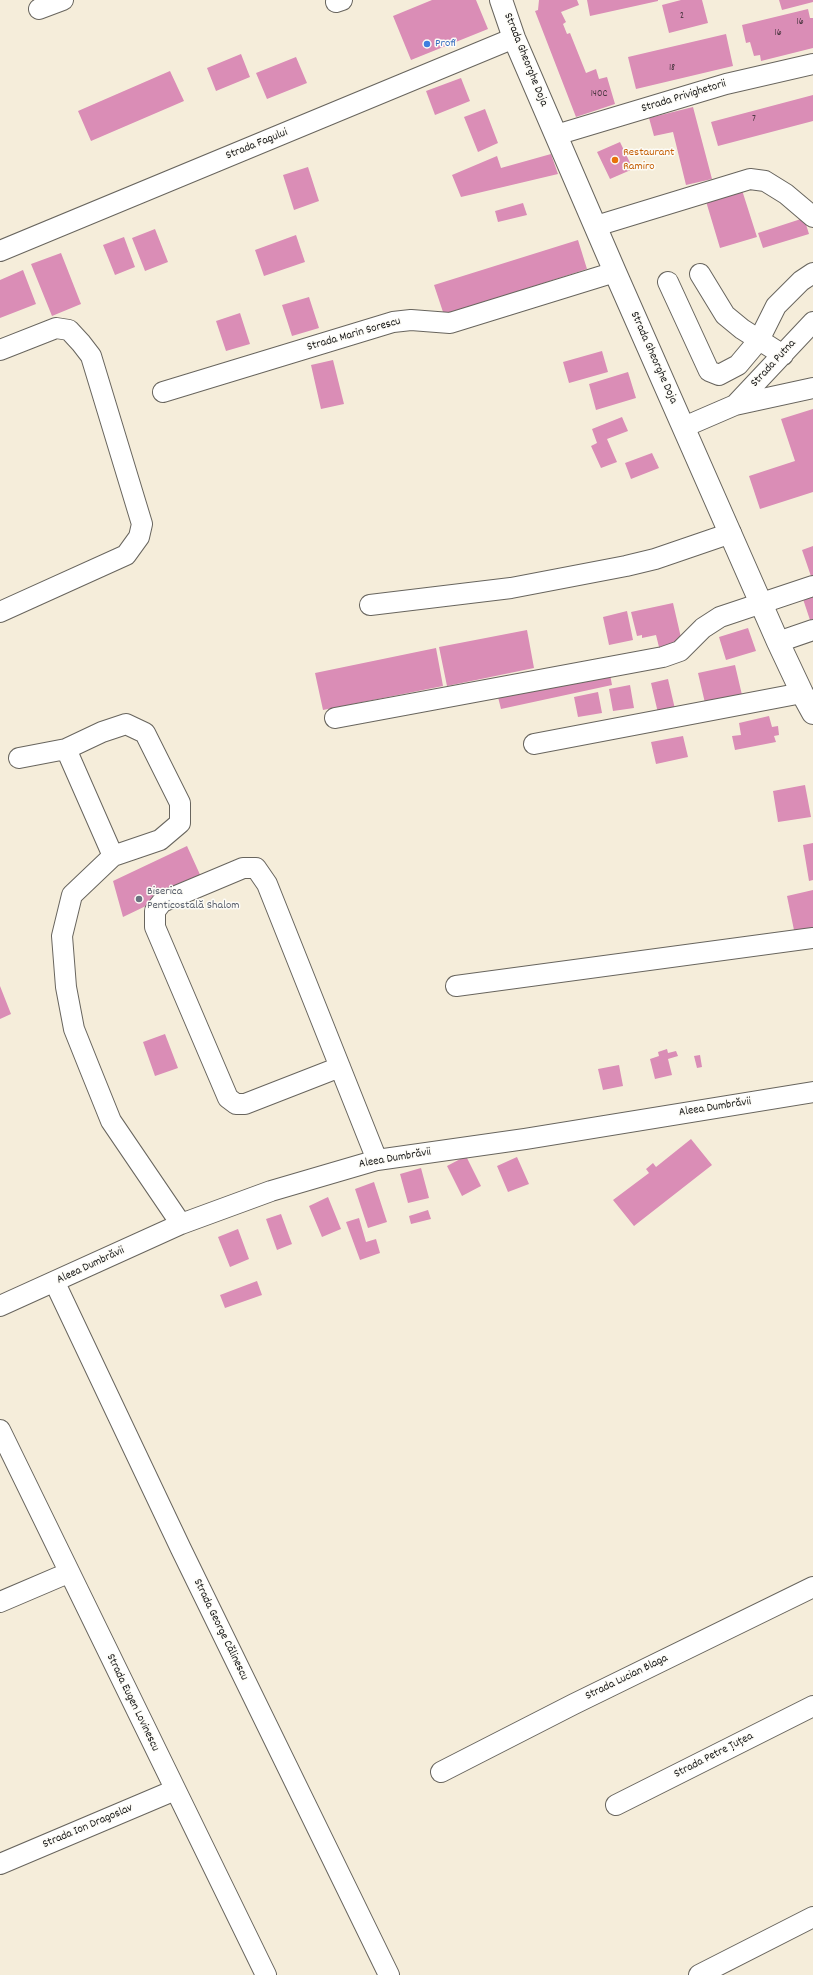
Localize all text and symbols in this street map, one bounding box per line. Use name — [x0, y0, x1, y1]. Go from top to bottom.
street label: Strada Gheorghe Doja — [500, 11, 550, 109]
house number: 2 — [680, 11, 684, 23]
house number: 16 — [796, 17, 804, 29]
house number: 16 — [774, 28, 782, 40]
place label: Profi — [435, 37, 456, 51]
marker: Profi — [422, 39, 432, 49]
house number: 18 — [669, 63, 675, 75]
street label: Strada Privighetorii — [640, 77, 728, 117]
house number: 140C — [591, 89, 607, 101]
house number: 7 — [752, 114, 756, 126]
street label: Strada Fagului — [224, 126, 290, 164]
place label: Restaurant Ramiro — [623, 146, 674, 174]
marker: Restaurant Ramiro — [610, 155, 620, 165]
street label: Strada Gheorghe Doja — [626, 310, 680, 406]
street label: Strada Marin Sorescu — [305, 315, 403, 355]
street label: Strada Putna — [748, 337, 800, 391]
place label: Biserica Penticostală Shalom — [147, 885, 240, 913]
marker: Biserica Penticostală Shalom — [134, 894, 144, 904]
street label: Aleea Dumbrăvii — [678, 1095, 752, 1121]
street label: Aleea Dumbrăvii — [358, 1146, 432, 1172]
street label: Aleea Dumbrăvii — [55, 1244, 127, 1288]
street label: Strada George Călinescu — [189, 1577, 251, 1683]
street label: Strada Eugen Lovinescu — [102, 1652, 162, 1754]
street label: Strada Lucian Blaga — [583, 1652, 671, 1704]
street label: Strada Petre Țuțea — [672, 1730, 756, 1782]
street label: Strada Ion Dragoslav — [41, 1802, 135, 1852]

